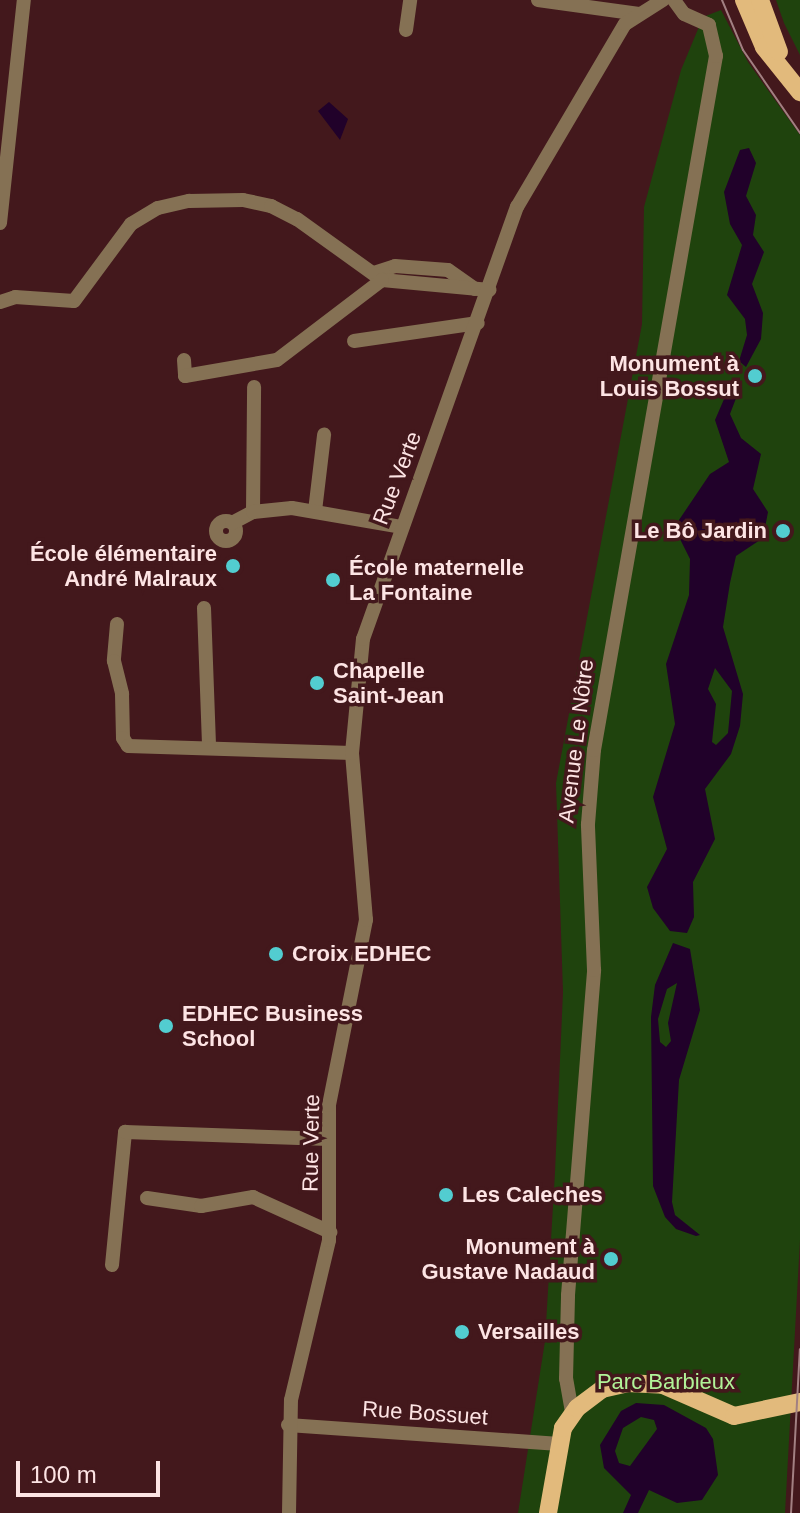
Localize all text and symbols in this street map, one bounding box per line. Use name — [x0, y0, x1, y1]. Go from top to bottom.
place label: Monument à Louis Bossut — [600, 350, 739, 402]
marker: Monument à Louis Bossut — [746, 367, 764, 385]
street label: Rue Verte — [367, 428, 427, 528]
place label: Le Bô Jardin — [634, 518, 767, 544]
marker: Le Bô Jardin — [774, 522, 792, 540]
place label: École élémentaire André Malraux — [30, 540, 217, 592]
place label: École maternelle La Fontaine — [349, 554, 524, 606]
marker: École élémentaire André Malraux — [224, 557, 242, 575]
marker: École maternelle La Fontaine — [324, 571, 342, 589]
place label: Chapelle Saint-Jean — [333, 657, 444, 708]
street label: Avenue Le Nôtre — [553, 658, 599, 824]
marker: Chapelle Saint-Jean — [308, 674, 326, 692]
place label: Croix EDHEC — [292, 941, 431, 967]
marker: Croix EDHEC — [267, 945, 285, 963]
place label: EDHEC Business School — [182, 1000, 363, 1052]
marker: EDHEC Business School — [157, 1017, 175, 1035]
street label: Rue Verte — [297, 1094, 325, 1192]
place label: Les Caleches — [462, 1182, 603, 1208]
marker: Les Caleches — [437, 1186, 455, 1204]
place label: Monument à Gustave Nadaud — [421, 1233, 595, 1284]
marker: Monument à Gustave Nadaud — [602, 1250, 620, 1268]
place label: Versailles — [478, 1319, 580, 1345]
marker: Versailles — [453, 1323, 471, 1341]
park label: Parc Barbieux — [597, 1369, 735, 1395]
street label: Rue Bossuet — [361, 1395, 489, 1431]
scale bar — [20, 1445, 164, 1495]
text: 100 m — [30, 1461, 97, 1488]

